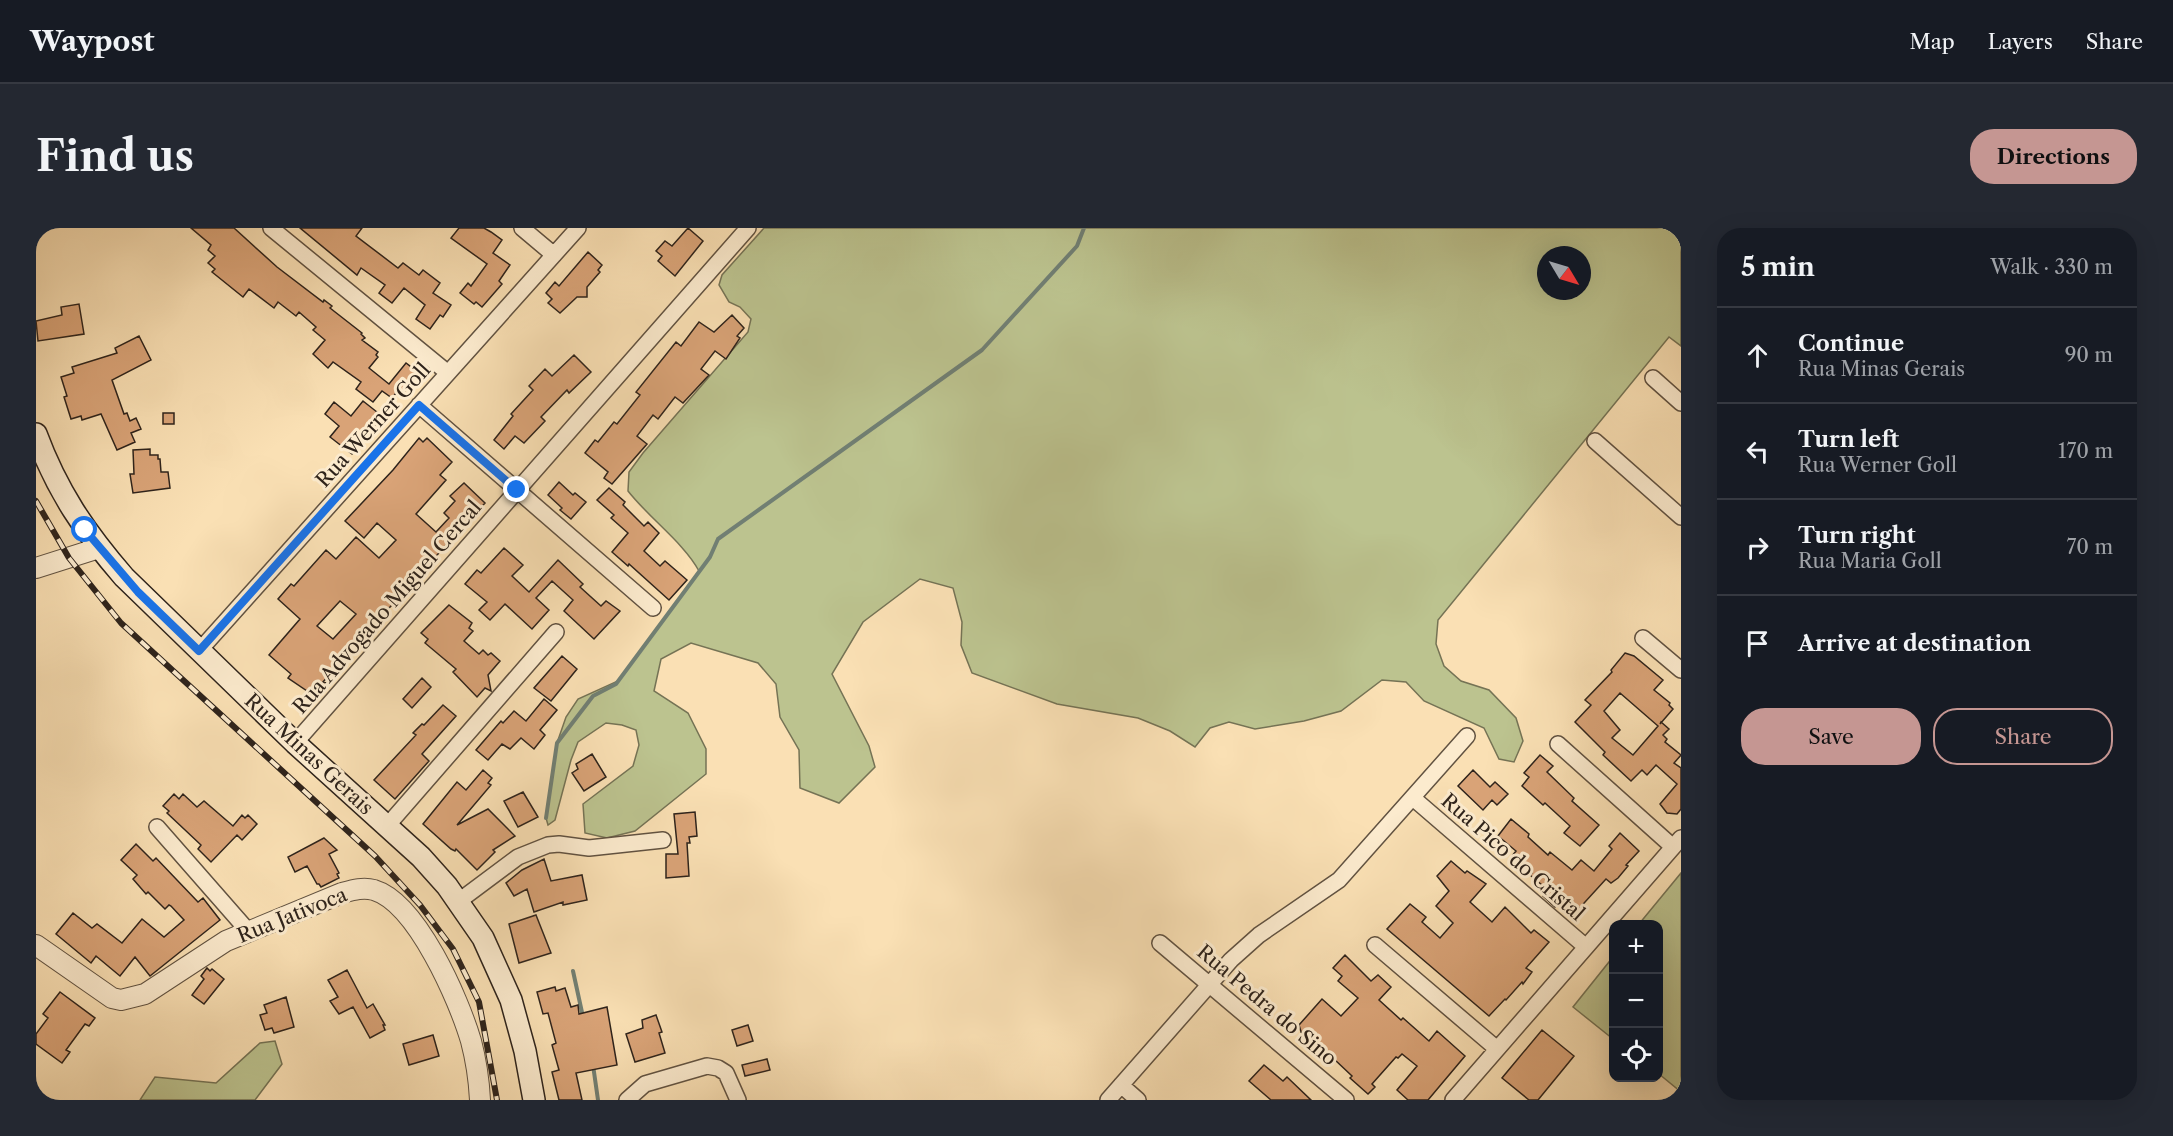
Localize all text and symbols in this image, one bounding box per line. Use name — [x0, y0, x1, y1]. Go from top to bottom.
text: Waypost — [30, 24, 154, 58]
text: Map — [1910, 29, 1955, 54]
text: Layers — [1988, 29, 2053, 54]
text: Share — [2086, 29, 2143, 54]
button: Directions — [1970, 129, 2137, 184]
text: Find us — [36, 130, 194, 182]
north arrow — [1537, 246, 1591, 300]
text: 5 min — [1741, 251, 1815, 283]
text: Walk · 330 m — [1990, 255, 2113, 279]
text: Continue — [1798, 330, 1904, 357]
icon: ahead — [1741, 339, 1774, 372]
text: 90 m — [2065, 343, 2113, 367]
text: Rua Minas Gerais — [1798, 357, 1965, 381]
street label: Rua Werner Goll — [311, 358, 435, 492]
text: Turn left — [1798, 426, 1899, 453]
icon: left — [1741, 435, 1774, 468]
text: 170 m — [2058, 439, 2113, 463]
text: Rua Werner Goll — [1798, 453, 1957, 477]
route end — [503, 476, 529, 502]
street label: Rua Advogado Miguel Cercal — [288, 495, 486, 719]
route start — [71, 516, 97, 542]
text: Turn right — [1798, 522, 1916, 549]
icon: right — [1741, 531, 1774, 564]
text: 70 m — [2067, 535, 2113, 559]
text: Rua Maria Goll — [1798, 549, 1942, 573]
icon: arrive — [1741, 627, 1774, 660]
text: Arrive at destination — [1798, 630, 2031, 657]
street label: Rua Minas Gerais — [240, 688, 378, 820]
button: Save — [1741, 708, 1921, 765]
button: Share — [1933, 708, 2113, 765]
street label: Rua Pico do Cristal — [1437, 788, 1590, 926]
street label: Rua Jativoca — [234, 882, 351, 948]
map controls — [1609, 920, 1663, 1082]
button: + — [1609, 920, 1663, 974]
street label: Rua Pedra do Sino — [1192, 939, 1342, 1071]
button: − — [1609, 974, 1663, 1028]
button: locate — [1609, 1028, 1663, 1082]

